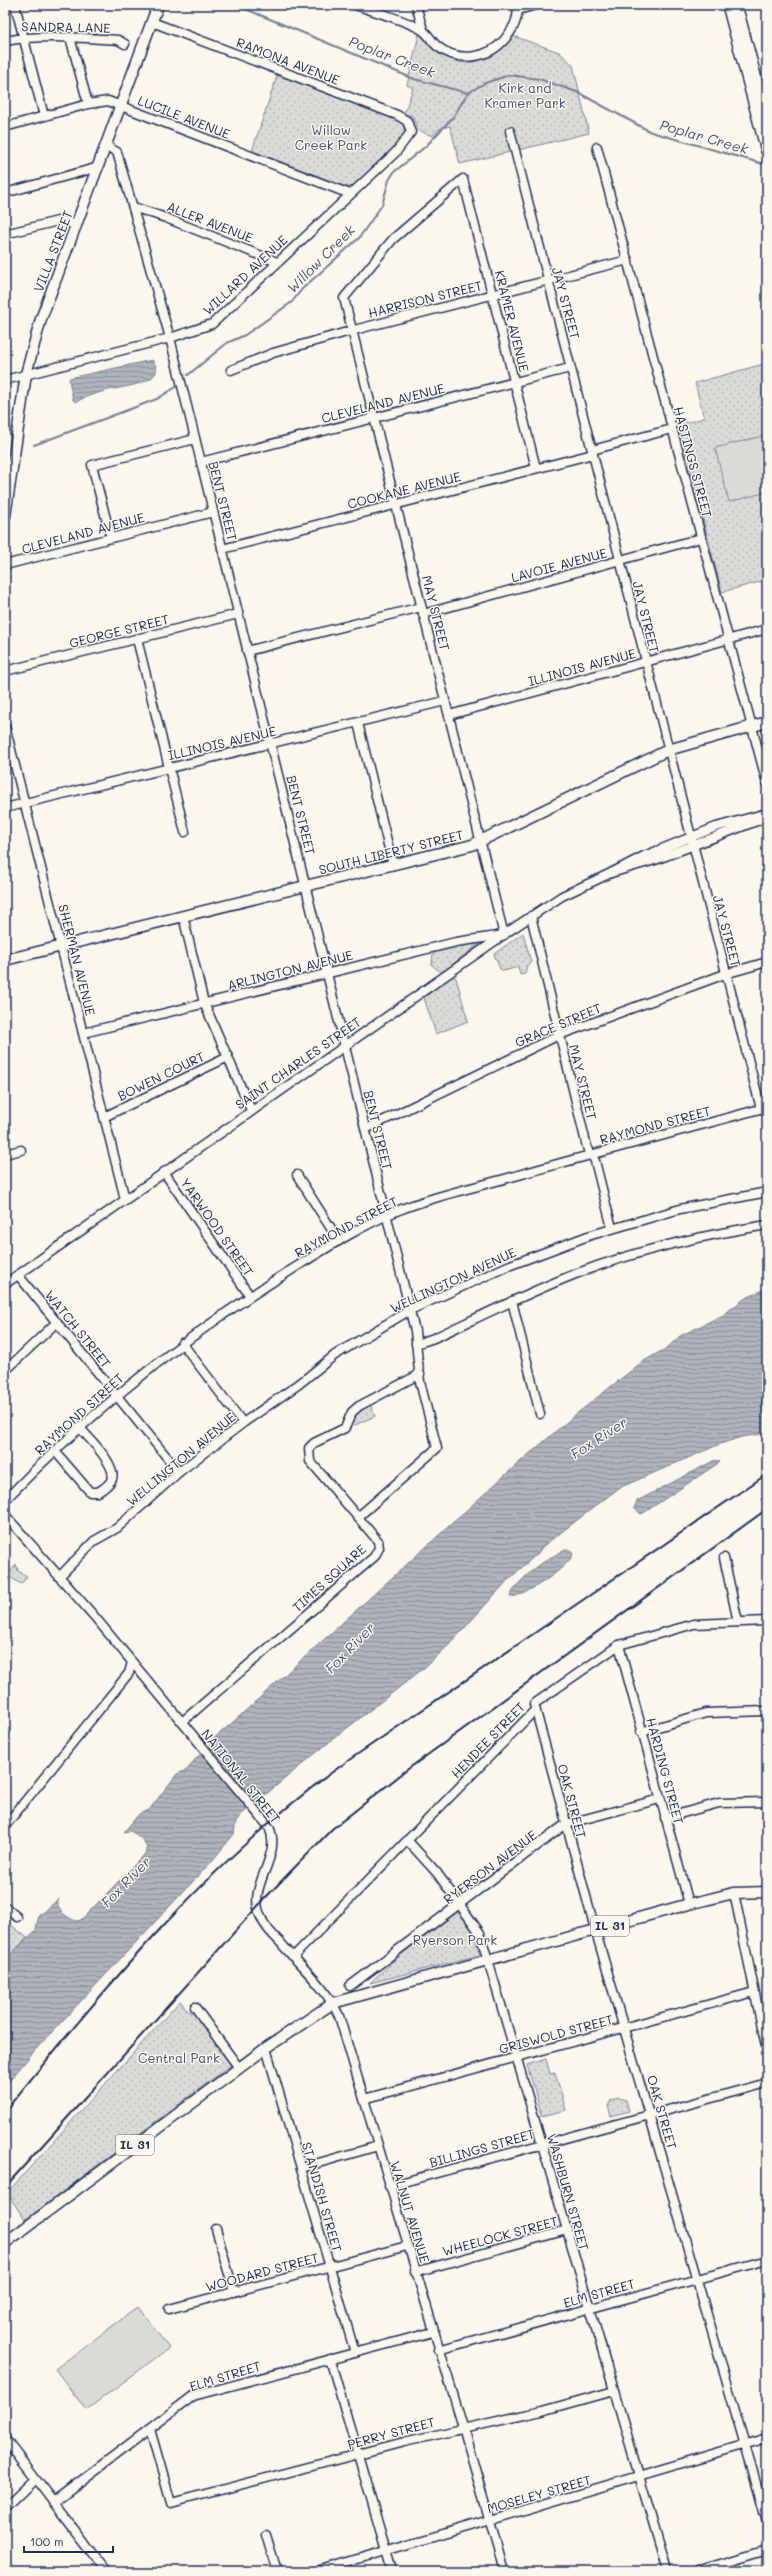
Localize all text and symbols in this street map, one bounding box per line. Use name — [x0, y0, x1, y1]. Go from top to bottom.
street label: SANDRA LANE — [21, 17, 111, 36]
water label: Poplar Creek — [346, 31, 439, 82]
street label: RAMONA AVENUE — [234, 33, 342, 88]
park label: Kirk and Kramer Park — [484, 79, 566, 111]
street label: LUCILE AVENUE — [136, 91, 233, 142]
water label: Poplar Creek — [658, 115, 751, 158]
park label: Willow Creek Park — [295, 121, 367, 153]
street label: ALLER AVENUE — [165, 197, 256, 246]
street label: VILLA STREET — [29, 208, 76, 294]
water label: Willow Creek — [282, 220, 359, 297]
street label: WILLARD AVENUE — [199, 231, 291, 318]
street label: JAY STREET — [549, 265, 584, 341]
street label: KRAMER AVENUE — [492, 268, 533, 373]
street label: HARRISON STREET — [366, 276, 484, 321]
street label: CLEVELAND AVENUE — [319, 379, 446, 426]
street label: HASTINGS STREET — [670, 404, 716, 519]
street label: BENT STREET — [205, 459, 242, 543]
street label: COOKANE AVENUE — [345, 467, 462, 512]
street label: CLEVELAND AVENUE — [20, 508, 146, 557]
street label: LAVOIE AVENUE — [509, 544, 609, 585]
street label: MAY STREET — [419, 573, 454, 652]
street label: JAY STREET — [629, 579, 664, 655]
street label: GEORGE STREET — [67, 610, 170, 651]
street label: ILLINOIS AVENUE — [526, 644, 638, 689]
street label: ILLINOIS AVENUE — [166, 722, 278, 763]
street label: BENT STREET — [283, 773, 320, 857]
street label: SOUTH LIBERTY STREET — [317, 825, 465, 878]
street label: JAY STREET — [710, 893, 745, 969]
street label: SHERMAN AVENUE — [55, 902, 100, 1017]
street label: ARLINGTON AVENUE — [225, 946, 354, 993]
street label: GRACE STREET — [512, 999, 604, 1050]
street label: SAINT CHARLES STREET — [232, 1013, 364, 1112]
street label: MAY STREET — [566, 1042, 601, 1121]
street label: BOWEN COURT — [114, 1047, 207, 1104]
street label: BENT STREET — [360, 1088, 397, 1172]
street label: RAYMOND STREET — [598, 1102, 712, 1148]
street label: YARWOOD STREET — [177, 1174, 258, 1279]
street label: RAYMOND STREET — [291, 1192, 400, 1261]
street label: WELLINGTON AVENUE — [387, 1243, 519, 1316]
street label: WATCH STREET — [42, 1286, 115, 1371]
street label: RAYMOND STREET — [31, 1369, 127, 1458]
street label: WELLINGTON AVENUE — [123, 1408, 239, 1509]
water label: Fox River — [567, 1412, 631, 1463]
street label: TIMES SQUARE — [288, 1540, 369, 1615]
water label: Fox River — [321, 1618, 379, 1677]
street label: HENDEE STREET — [447, 1698, 528, 1781]
street label: HARDING STREET — [643, 1716, 688, 1826]
street label: NATIONAL STREET — [198, 1725, 285, 1826]
street label: OAK STREET — [554, 1762, 591, 1840]
street label: RYERSON AVENUE — [440, 1826, 540, 1907]
water label: Fox River — [97, 1852, 155, 1911]
road number: IL 31 — [591, 1916, 629, 1936]
park label: Ryerson Park — [413, 1931, 497, 1948]
street label: GRISWOLD STREET — [497, 2010, 615, 2057]
park label: Central Park — [138, 2049, 220, 2066]
street label: OAK STREET — [644, 2073, 681, 2151]
street label: BILLINGS STREET — [427, 2124, 537, 2171]
street label: WASHBURN STREET — [544, 2131, 593, 2252]
road number: IL 31 — [116, 2135, 154, 2155]
street label: STANDISH STREET — [299, 2140, 346, 2254]
street label: WALNUT AVENUE — [387, 2159, 434, 2265]
street label: WHEELOCK STREET — [440, 2212, 560, 2259]
street label: WOODARD STREET — [203, 2248, 320, 2295]
street label: ELM STREET — [561, 2274, 637, 2311]
street label: ELM STREET — [187, 2357, 263, 2394]
street label: PERRY STREET — [345, 2413, 436, 2452]
street label: MOSELEY STREET — [485, 2471, 593, 2516]
scale bar — [24, 2528, 113, 2554]
text: 100 m — [30, 2533, 64, 2549]

